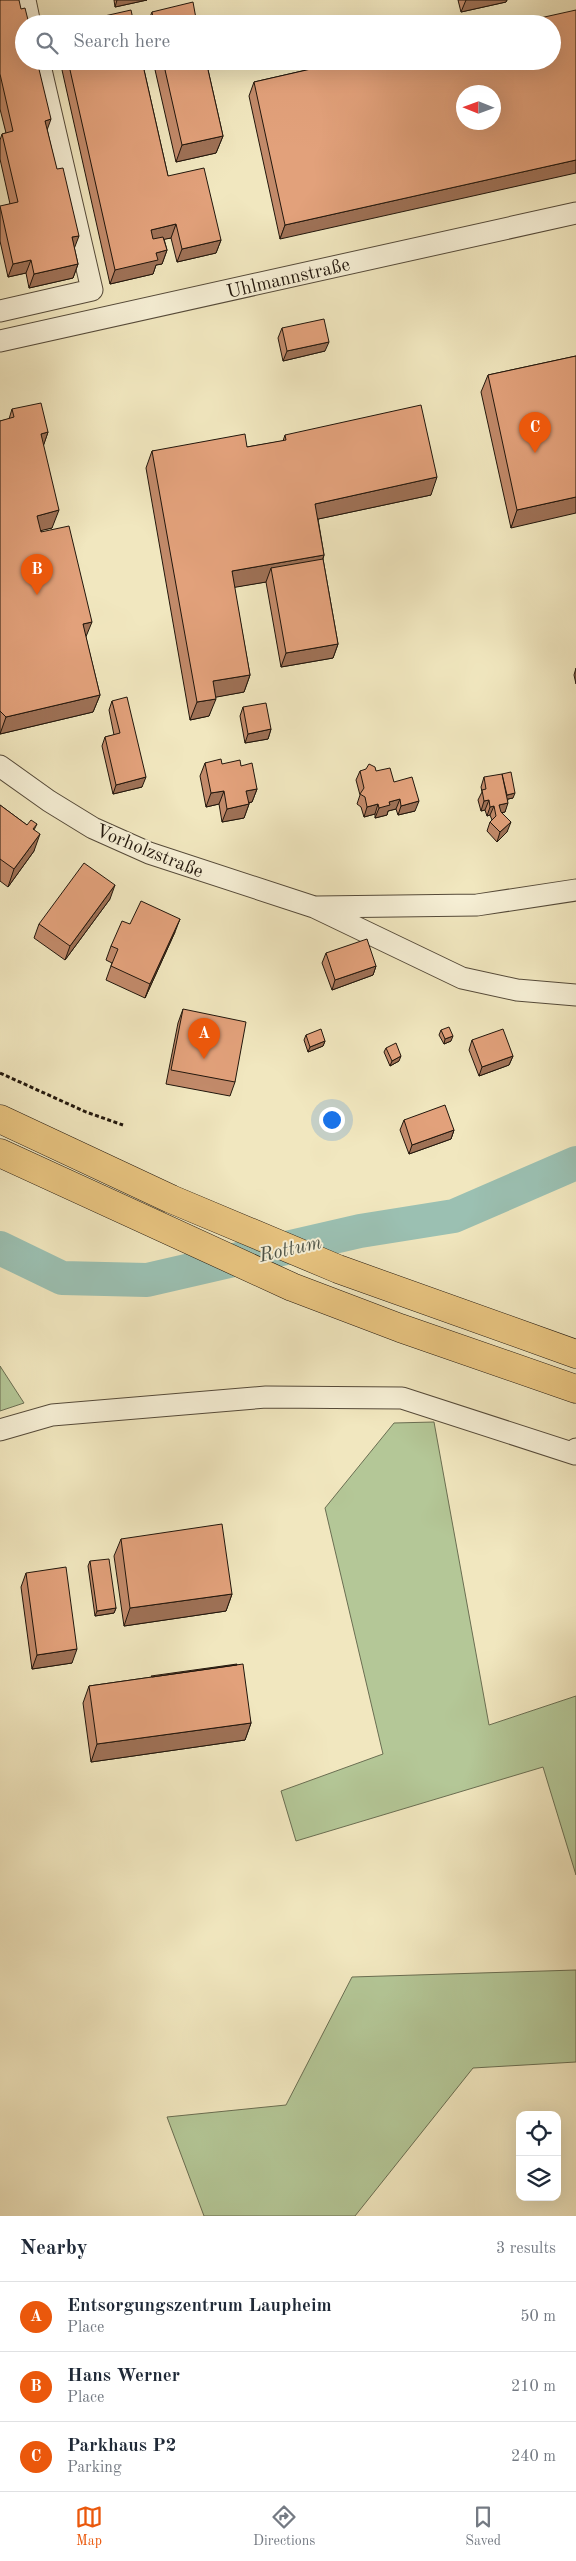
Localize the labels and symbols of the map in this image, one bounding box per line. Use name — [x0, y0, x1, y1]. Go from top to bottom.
north arrow — [456, 85, 501, 130]
street label: Uhlmannstraße — [225, 256, 352, 303]
pin: C — [519, 412, 551, 453]
pin: B — [21, 554, 53, 595]
street label: Vorholzstraße — [93, 822, 206, 883]
pin: A — [188, 1018, 220, 1059]
your location — [319, 1107, 345, 1133]
water label: Rottum — [256, 1233, 324, 1267]

